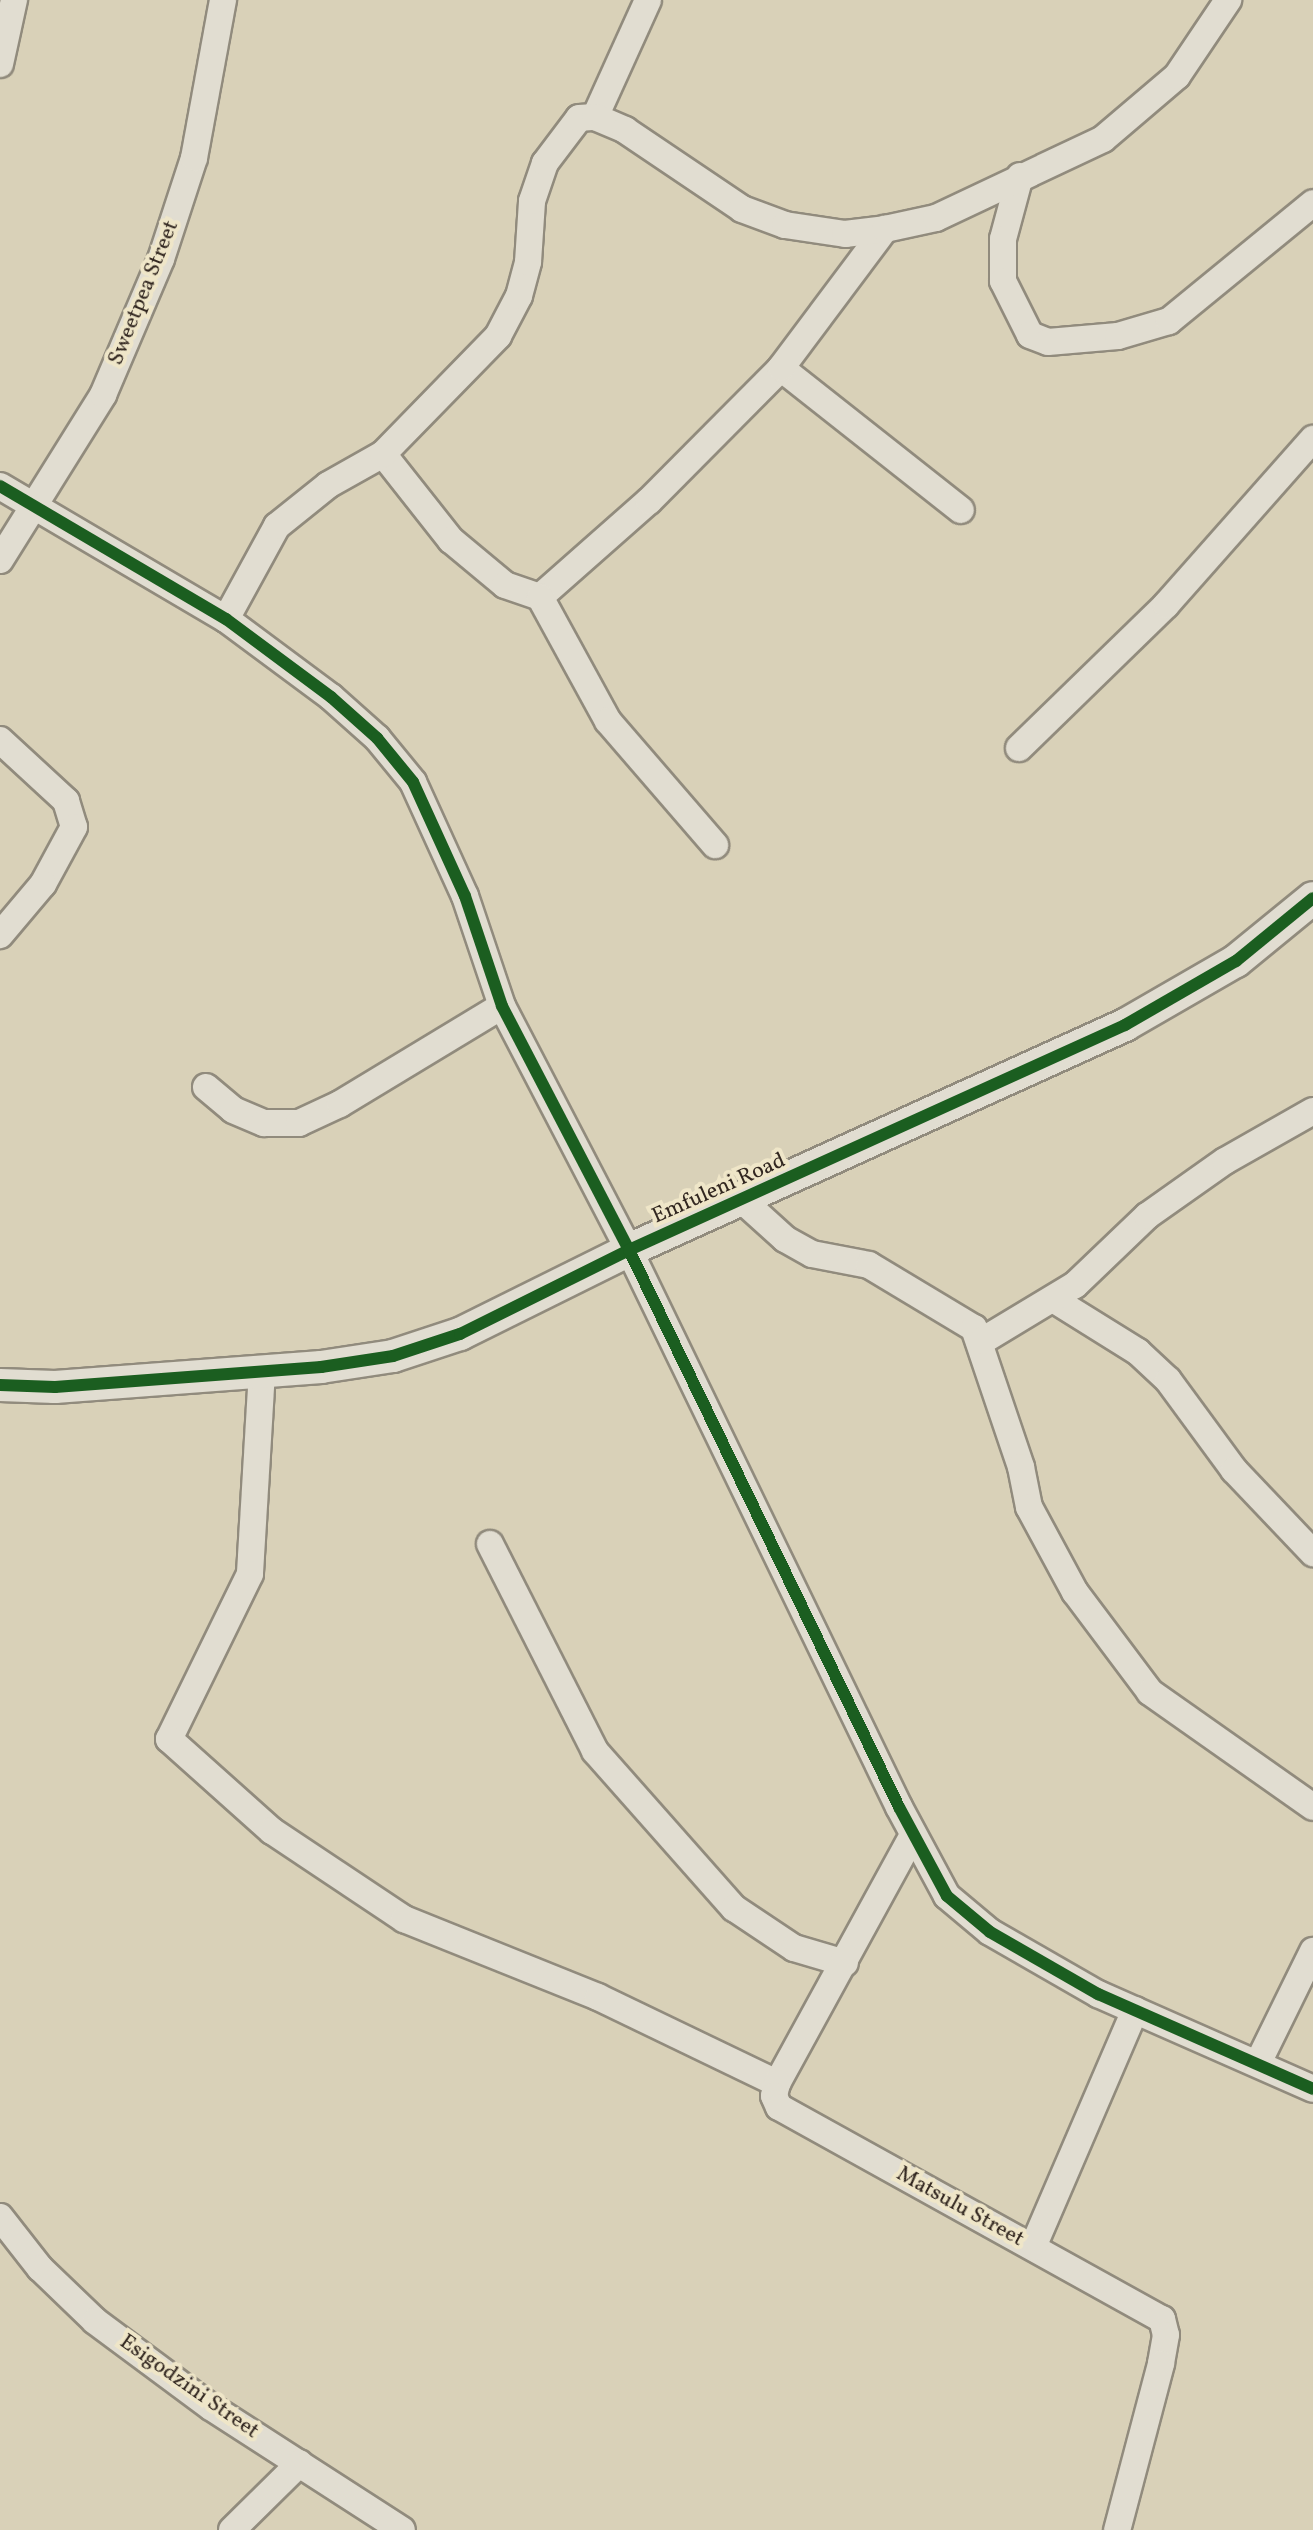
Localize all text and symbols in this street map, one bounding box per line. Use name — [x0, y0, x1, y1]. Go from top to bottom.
street label: Sweetpea Street — [103, 217, 185, 369]
street label: Emfuleni Road — [648, 1148, 790, 1230]
street label: Matsulu Street — [892, 2161, 1028, 2253]
street label: Esigodzini Street — [114, 2329, 264, 2445]

